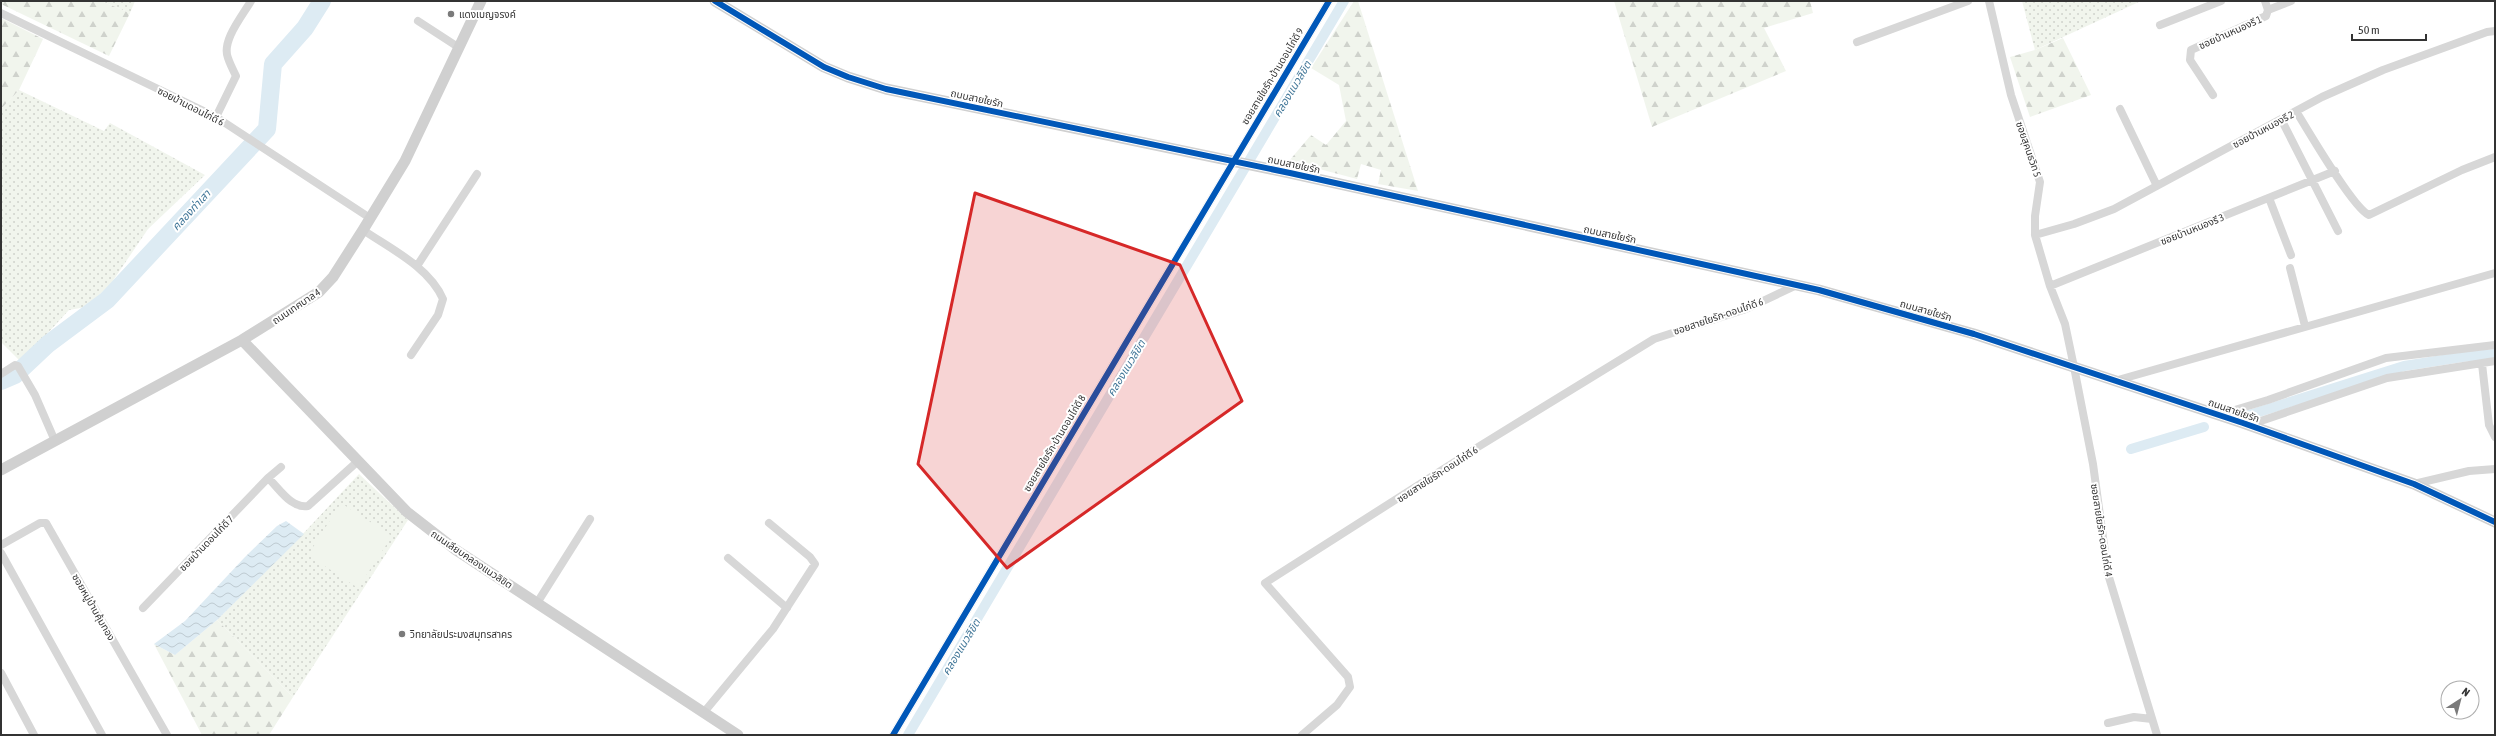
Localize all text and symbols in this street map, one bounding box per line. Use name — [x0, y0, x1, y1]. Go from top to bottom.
marker: แดงเบญจรงค์ — [446, 9, 456, 19]
place label: แดงเบญจรงค์ — [459, 9, 516, 20]
street label: ซอยบ้านหนองรี 1 — [2197, 14, 2264, 51]
scale bar — [2352, 16, 2426, 42]
text: 50 m — [2358, 23, 2380, 37]
street label: ซอยสายใยรัก-บ้านดอนไก่ดี 9 — [1238, 25, 1306, 126]
water label: คลองแนวลิขิต — [1271, 58, 1314, 119]
street label: ซอยบ้านดอนไก่ดี 6 — [156, 84, 226, 128]
street label: ถนนสายใยรัก — [950, 88, 1004, 109]
street label: ซอยบ้านหนองรี 2 — [2231, 109, 2296, 150]
street label: ซอยสุคนธวิท 5 — [2013, 120, 2043, 179]
street label: ถนนสายใยรัก — [1267, 154, 1321, 175]
water label: คลองท่าเสา — [169, 187, 213, 232]
street label: ซอยบ้านหนองรี 3 — [2159, 212, 2226, 247]
street label: ถนนสายใยรัก — [1583, 224, 1637, 245]
street label: ถนนเทศบาล 4 — [270, 286, 323, 326]
street label: ซอยสายใยรัก-ดอนไก่ดี 6 — [1672, 295, 1765, 337]
street label: ถนนสายใยรัก — [1899, 298, 1953, 323]
water label: คลองแนวลิขิต — [1105, 337, 1148, 398]
street label: ซอยสายใยรัก-บ้านดอนไก่ดี 8 — [1020, 392, 1088, 493]
street label: ถนนสายใยรัก — [2207, 397, 2261, 424]
street label: ซอยสายใยรัก-ดอนไก่ดี 6 — [1394, 443, 1480, 505]
street label: ซอยสายใยรัก-ดอนไก่ดี 4 — [2089, 483, 2115, 578]
street label: ซอยบ้านดอนไก่ดี 7 — [176, 512, 236, 573]
street label: ถนนเลียบคลองแนวลิขิต — [429, 528, 515, 591]
street label: ซอยหมู่บ้านคุ้มทอง — [69, 572, 118, 643]
water label: คลองแนวลิขิต — [940, 616, 983, 677]
marker: วิทยาลัยประมงสมุทรสาคร — [397, 629, 407, 639]
place label: วิทยาลัยประมงสมุทรสาคร — [409, 629, 512, 641]
north arrow — [2440, 680, 2480, 720]
text: N — [2460, 685, 2472, 699]

